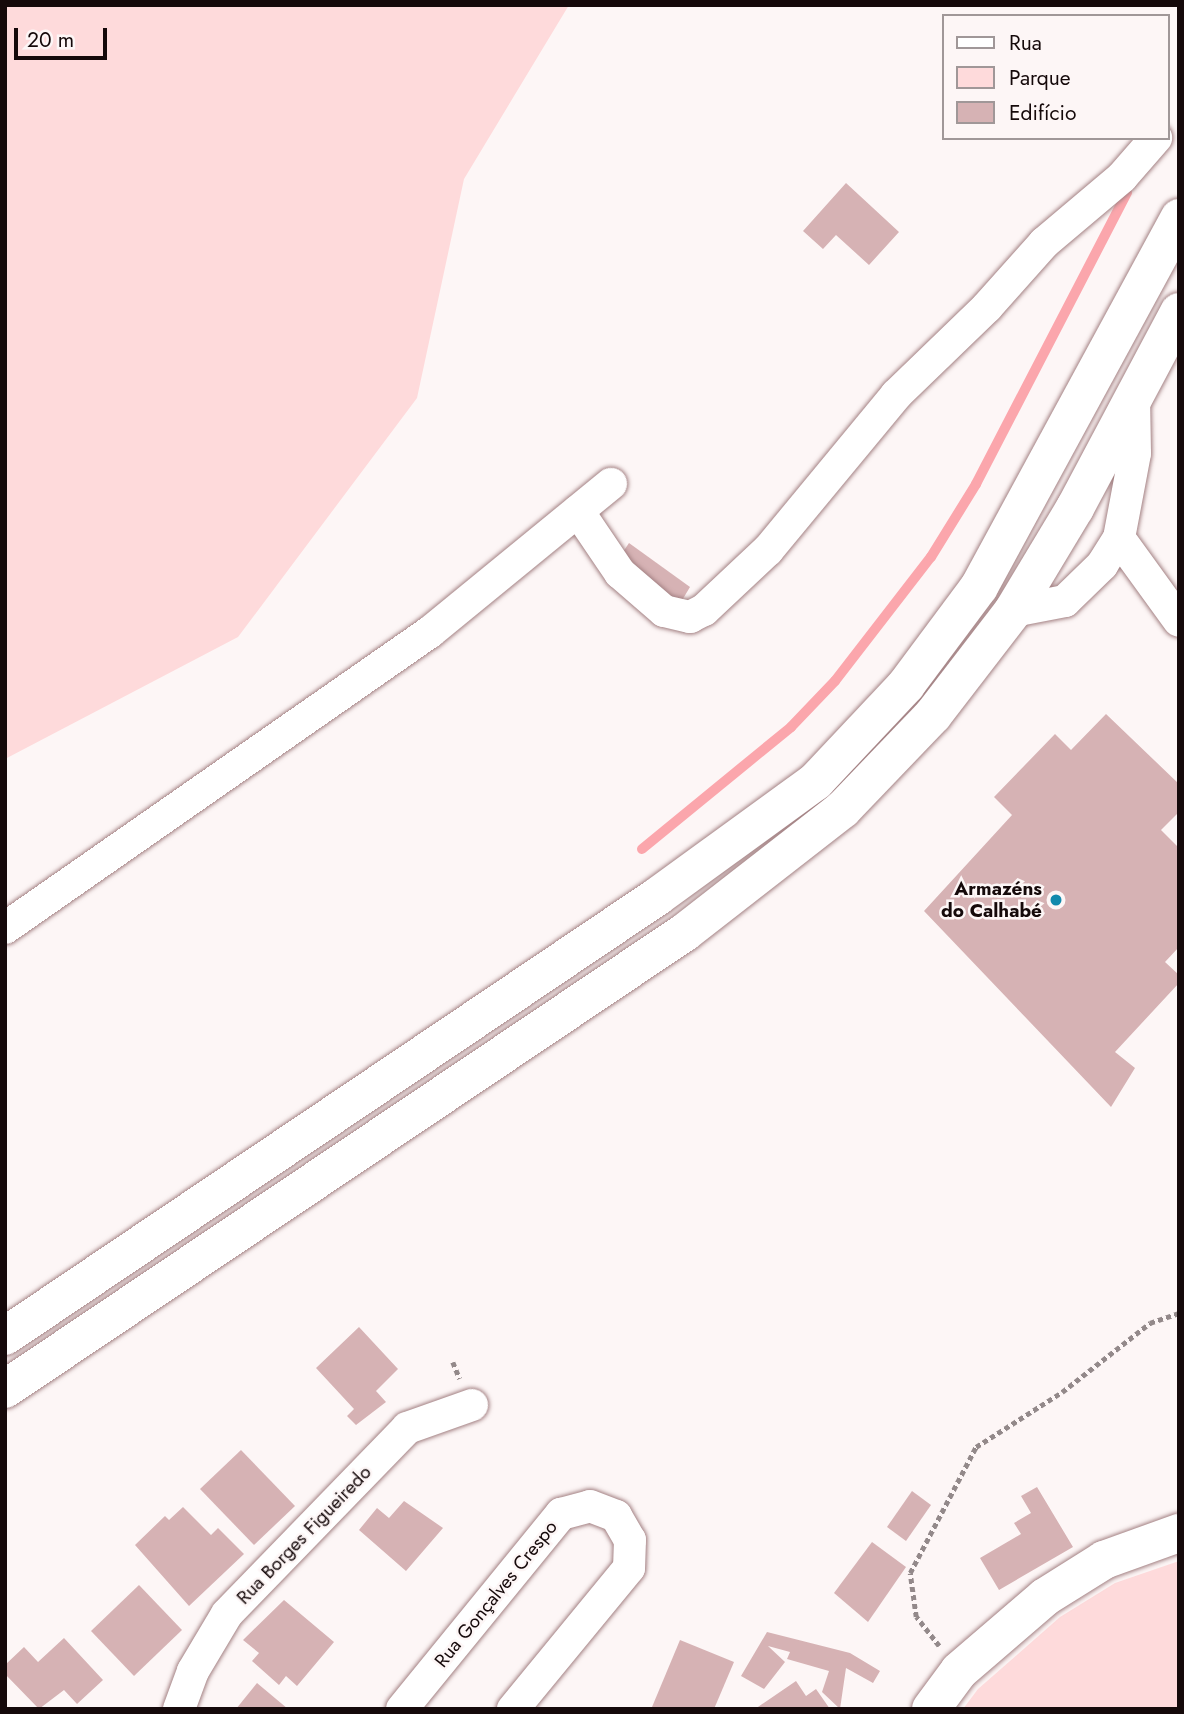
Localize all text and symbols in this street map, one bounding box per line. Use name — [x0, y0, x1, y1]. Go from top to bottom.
scale bar — [18, 14, 110, 58]
legend — [942, 14, 1170, 140]
text: 20 m — [27, 25, 74, 55]
text: Rua — [1009, 28, 1042, 58]
text: Parque — [1009, 63, 1071, 93]
text: Edifício — [1009, 98, 1076, 128]
place label: Armazéns do Calhabé — [941, 878, 1042, 922]
marker: Armazéns do Calhabé — [1048, 892, 1064, 908]
street label: Rua Borges Figueiredo — [232, 1461, 376, 1609]
street label: Rua Gonçalves Crespo — [430, 1516, 562, 1672]

